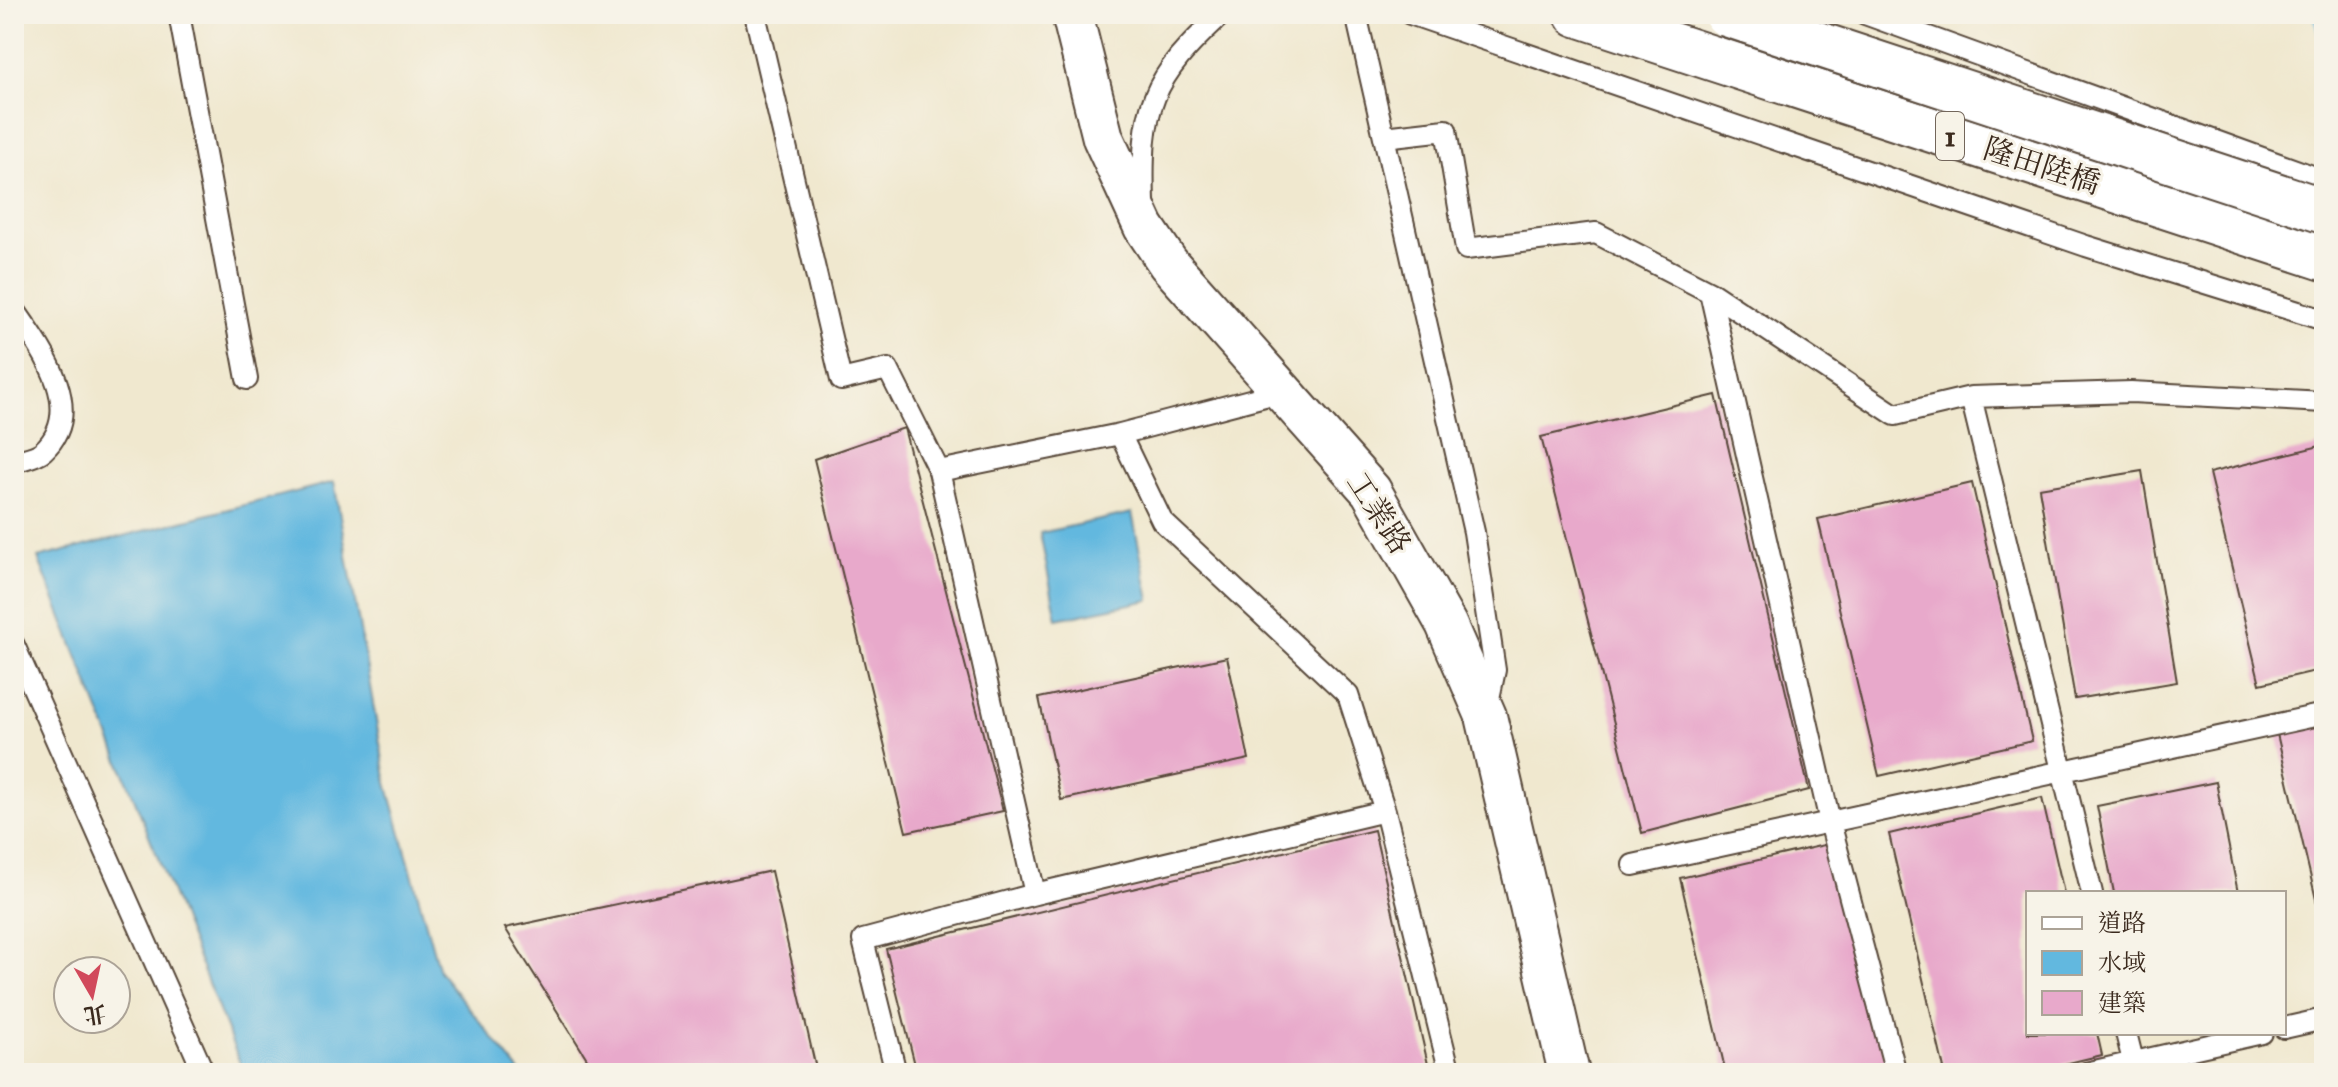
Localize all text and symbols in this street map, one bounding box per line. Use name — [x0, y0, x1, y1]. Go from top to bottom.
road number: 1 — [1936, 112, 1964, 160]
street label: 隆田陸橋 — [1979, 130, 2105, 202]
street label: 工業路 — [1339, 465, 1419, 561]
legend — [2026, 891, 2286, 1035]
text: 道路 — [2098, 908, 2146, 938]
text: 水域 — [2098, 948, 2146, 978]
north arrow — [52, 955, 132, 1035]
text: 建築 — [2098, 988, 2146, 1018]
text: 北 — [82, 999, 108, 1029]

